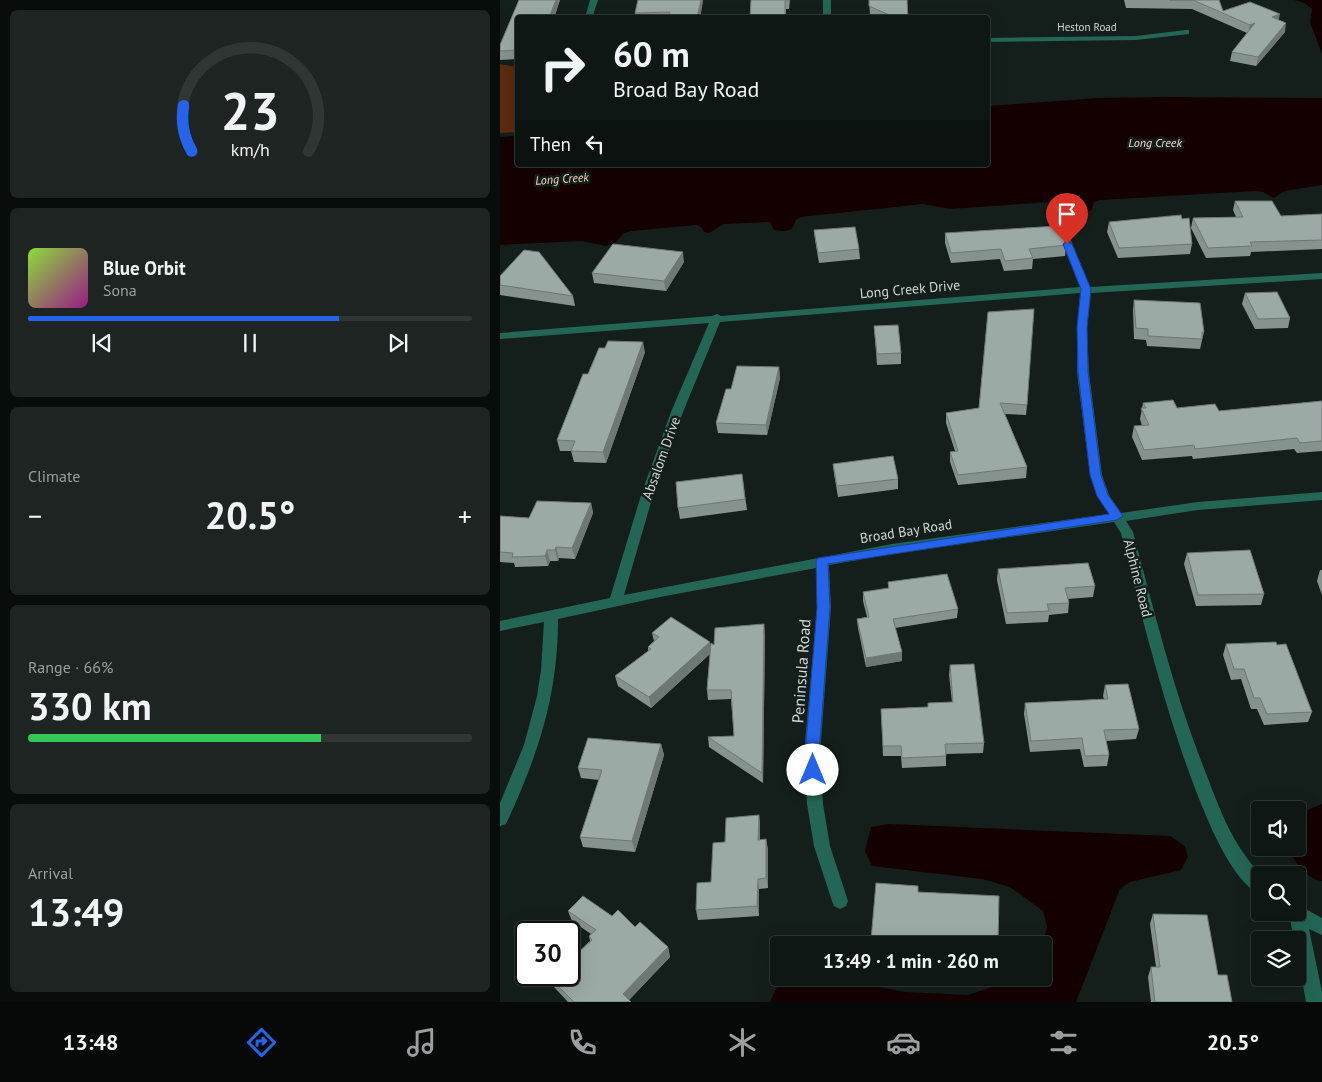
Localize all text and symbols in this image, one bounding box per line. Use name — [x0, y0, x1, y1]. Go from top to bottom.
street label: Heston Road — [1057, 20, 1117, 34]
text: 60 m — [613, 31, 690, 77]
icon: right — [530, 35, 595, 100]
text: Broad Bay Road — [613, 75, 759, 103]
text: 23 — [221, 77, 279, 144]
icon: left — [581, 130, 609, 158]
text: Then — [530, 132, 571, 156]
water label: Long Creek — [1128, 135, 1182, 150]
text: km/h — [230, 138, 270, 161]
water label: Long Creek — [535, 169, 590, 188]
pin — [1046, 193, 1088, 244]
icon: arrive — [1053, 200, 1081, 228]
text: Blue Orbit — [103, 256, 186, 280]
street label: Long Creek Drive — [859, 276, 961, 302]
text: Sona — [103, 280, 137, 300]
icon: previous — [88, 329, 116, 357]
icon: pause — [236, 329, 264, 357]
icon: next — [384, 329, 412, 357]
street label: Absalom Drive — [638, 414, 684, 502]
text: Climate — [28, 466, 80, 486]
text: 20.5° — [205, 490, 295, 539]
text: − — [28, 497, 42, 534]
text: + — [458, 497, 472, 534]
street label: Broad Bay Road — [859, 515, 953, 547]
street label: Alphine Road — [1120, 537, 1156, 619]
street label: Peninsula Road — [787, 618, 815, 724]
text: Range · 66% — [28, 657, 113, 677]
text: 330 km — [28, 681, 152, 730]
position arrow — [786, 743, 838, 795]
map controls — [1251, 801, 1306, 986]
button: sound — [1251, 801, 1306, 856]
text: Arrival — [28, 863, 73, 883]
button: search — [1251, 866, 1306, 921]
text: 13:49 — [28, 887, 124, 936]
speed limit sign: 30 — [515, 921, 580, 986]
button: layers — [1251, 931, 1306, 986]
text: 13:49 · 1 min · 260 m — [823, 949, 999, 973]
icon: directions — [244, 1025, 279, 1060]
icon: music — [404, 1025, 439, 1060]
icon: phone — [565, 1025, 600, 1060]
icon: climate — [725, 1025, 760, 1060]
icon: car — [886, 1025, 921, 1060]
icon: filters — [1046, 1025, 1081, 1060]
text: 13:48 — [63, 1028, 119, 1056]
text: 20.5° — [1207, 1028, 1259, 1056]

